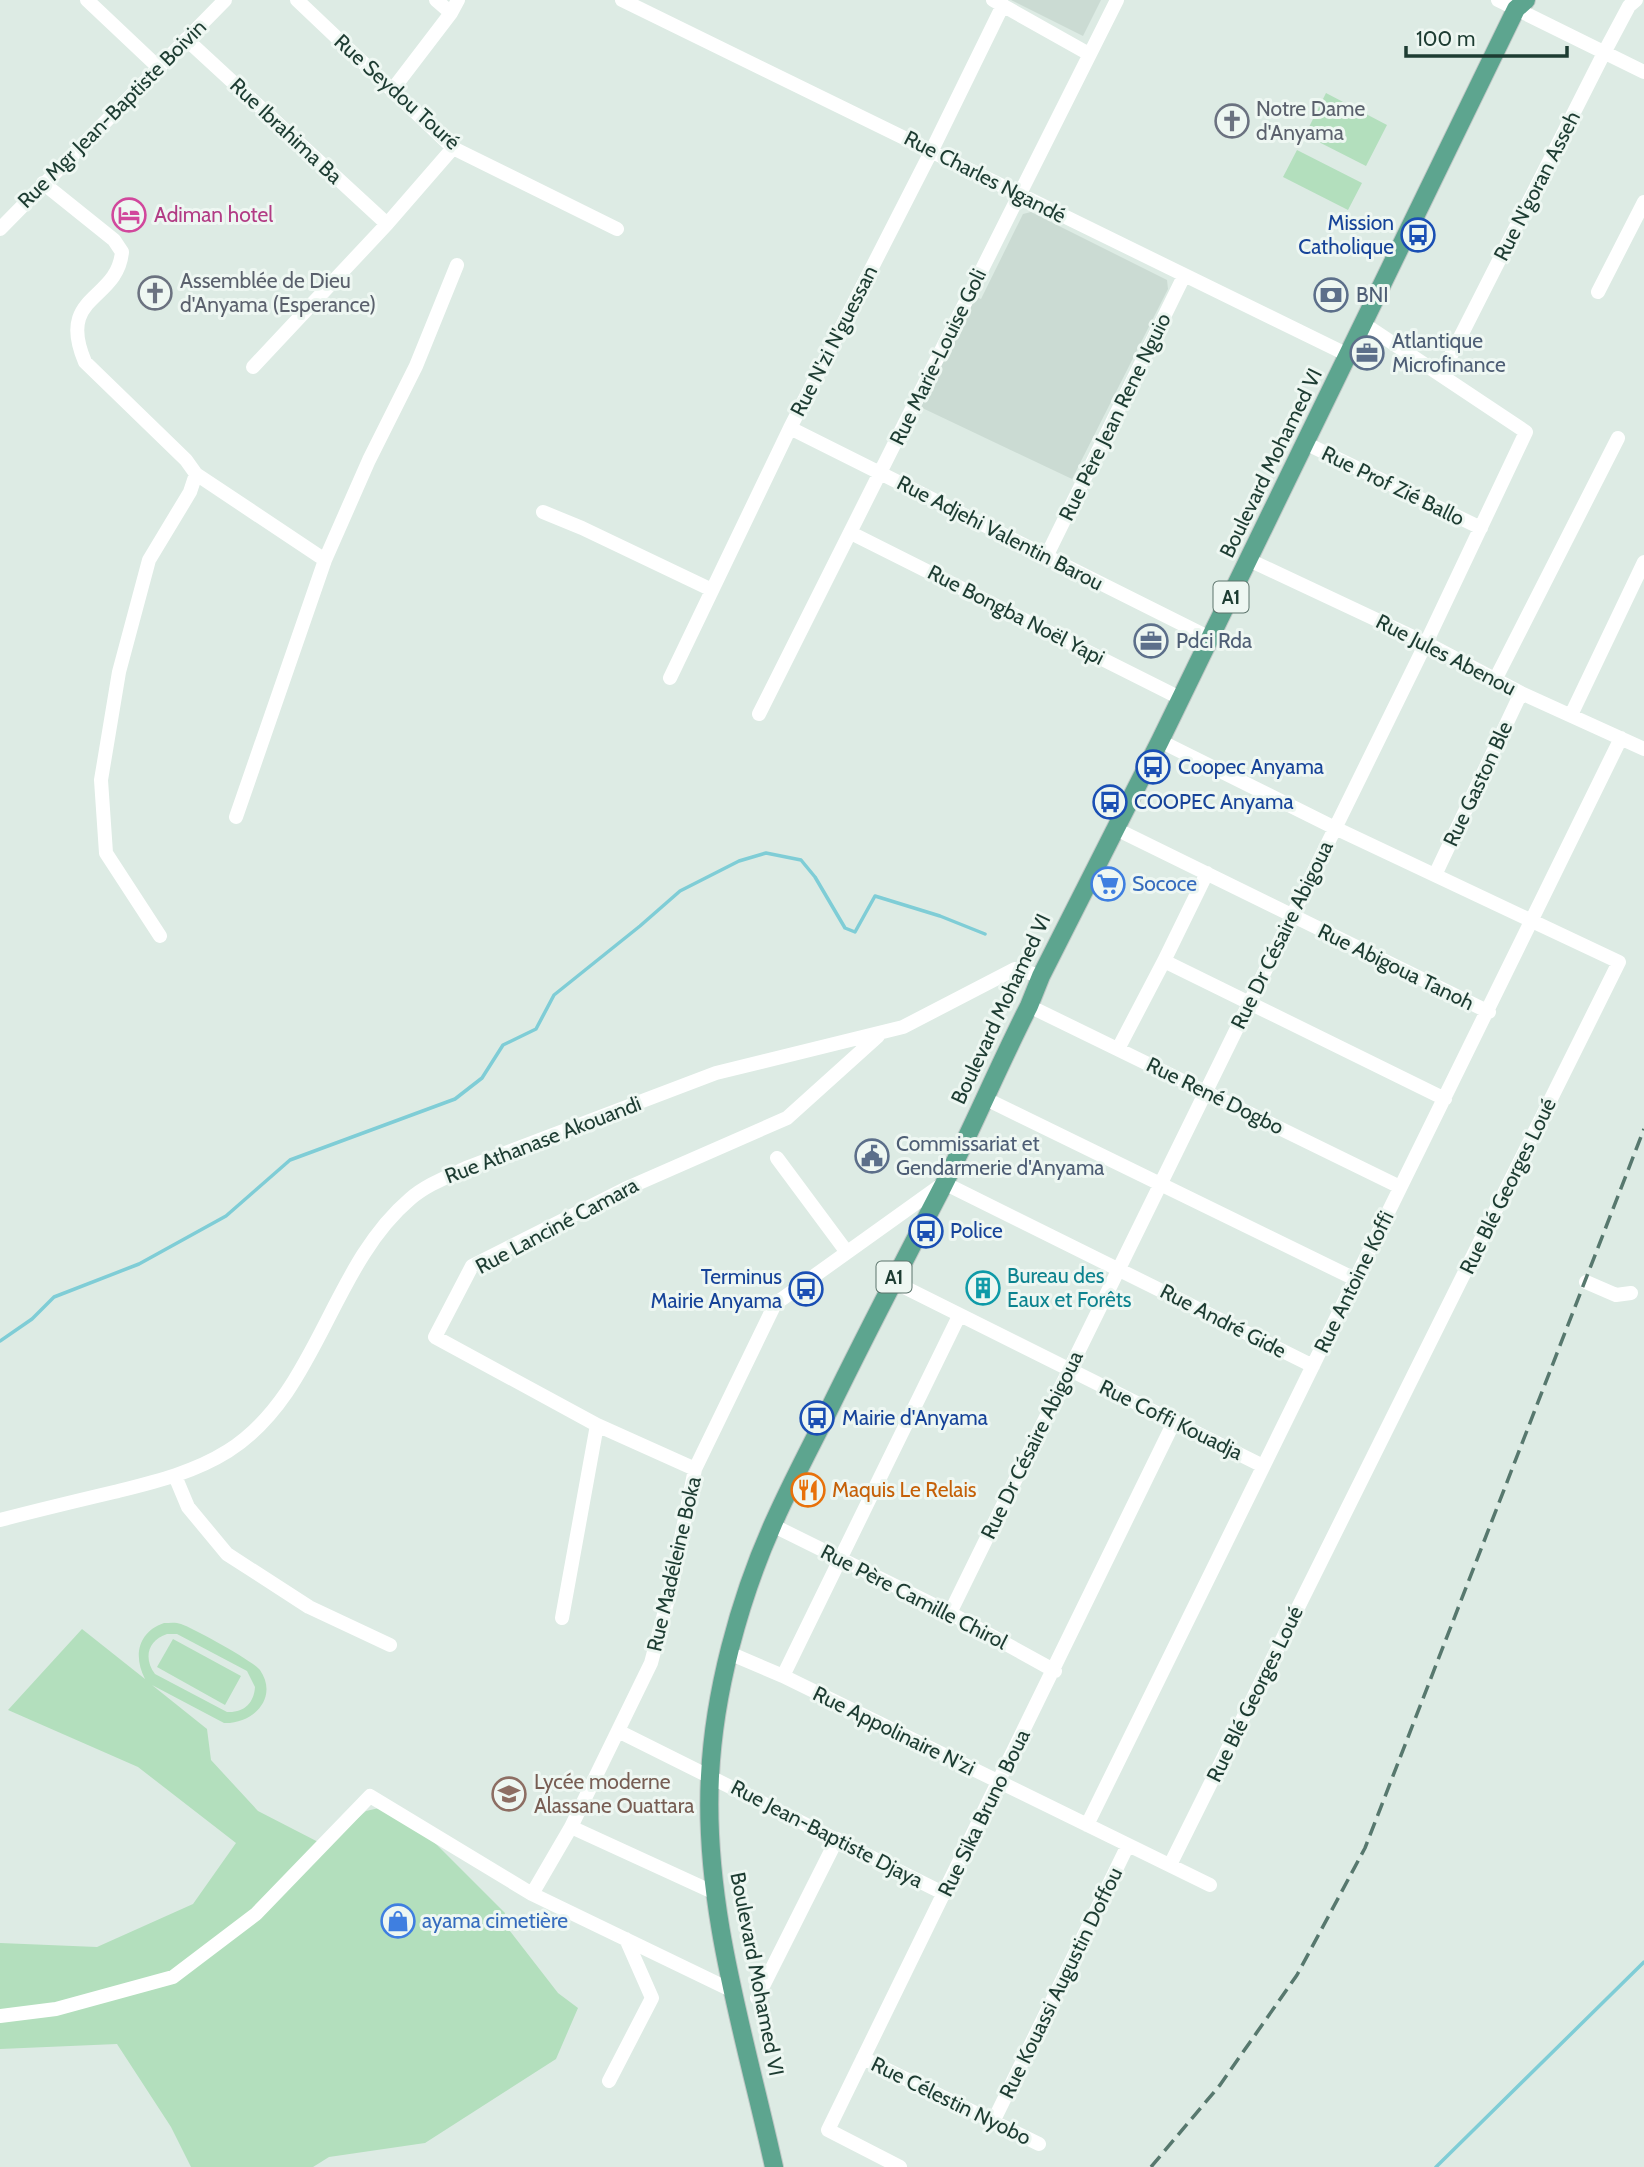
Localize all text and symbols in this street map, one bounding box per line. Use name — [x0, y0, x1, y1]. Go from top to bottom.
street label: Rue Mgr Jean-Baptiste Boivin — [12, 14, 211, 213]
scale bar — [1406, 14, 1567, 58]
text: 100 m — [1416, 26, 1475, 51]
street label: Rue Seydou Touré — [329, 29, 465, 155]
street label: Rue Ibrahima Ba — [225, 72, 348, 189]
place label: Notre Dame d'Anyama — [1256, 96, 1365, 145]
church icon: Notre Dame d'Anyama — [1213, 102, 1251, 140]
street label: Rue N'goran Asseh — [1488, 107, 1585, 265]
street label: Rue Charles Ngandé — [900, 125, 1070, 228]
hotel icon: Adiman hotel — [110, 196, 148, 234]
place label: Adiman hotel — [154, 202, 273, 227]
place label: Mission Catholique — [1298, 210, 1394, 259]
bus stop icon: Mission Catholique — [1399, 216, 1437, 254]
street label: Rue N'zi N'guessan — [785, 261, 882, 420]
street label: Rue Marie-Louise Goli — [884, 265, 991, 449]
place label: Assemblée de Dieu d'Anyama (Esperance) — [180, 268, 376, 317]
church icon: Assemblée de Dieu d'Anyama (Esperance) — [136, 274, 174, 312]
bank icon: BNI — [1312, 276, 1350, 314]
place label: BNI — [1356, 282, 1389, 307]
street label: Rue Père Jean Rene Nguio — [1053, 309, 1176, 525]
place label: Atlantique Microfinance — [1392, 328, 1506, 377]
office icon: Atlantique Microfinance — [1348, 334, 1386, 372]
street label: Boulevard Mohamed VI — [1214, 364, 1327, 561]
street label: Rue Prof Zié Ballo — [1318, 440, 1469, 531]
street label: Rue Adjehi Valentin Barou — [893, 470, 1107, 596]
street label: Rue Bongba Noël Yapi — [924, 559, 1109, 670]
road number: A1 — [1214, 582, 1248, 612]
street label: Rue Jules Abenou — [1372, 609, 1520, 701]
office icon: Pdci Rda — [1132, 622, 1170, 660]
place label: Pdci Rda — [1176, 628, 1252, 653]
street label: Rue Gaston Ble — [1438, 717, 1517, 850]
bus stop icon: Coopec Anyama — [1134, 748, 1172, 786]
place label: Coopec Anyama — [1178, 754, 1324, 779]
bus stop icon: COOPEC Anyama — [1091, 783, 1129, 821]
place label: COOPEC Anyama — [1134, 789, 1294, 814]
street label: Rue Dr Césaire Abigoua — [1225, 837, 1338, 1033]
supermarket icon: Sococe — [1089, 865, 1127, 903]
place label: Sococe — [1132, 871, 1197, 896]
street label: Boulevard Mohamed VI — [945, 910, 1056, 1108]
street label: Rue Abigoua Tanoh — [1314, 918, 1478, 1015]
street label: Rue René Dogbo — [1143, 1052, 1288, 1140]
street label: Rue Athanase Akouandi — [441, 1091, 644, 1189]
street label: Rue Blé Georges Loué — [1454, 1093, 1561, 1278]
place label: Commissariat et Gendarmerie d'Anyama — [896, 1131, 1104, 1180]
public building icon: Commissariat et Gendarmerie d'Anyama — [853, 1137, 891, 1175]
street label: Rue Lanciné Camara — [471, 1172, 642, 1279]
street label: Rue Antoine Koffi — [1308, 1207, 1399, 1357]
bus stop icon: Police — [907, 1212, 945, 1250]
place label: Police — [950, 1218, 1003, 1243]
road number: A1 — [876, 1261, 912, 1292]
place label: Bureau des Eaux et Forêts — [1007, 1263, 1132, 1312]
place label: Terminus Mairie Anyama — [651, 1264, 782, 1313]
building icon: Bureau des Eaux et Forêts — [964, 1269, 1002, 1307]
bus stop icon: Terminus Mairie Anyama — [787, 1270, 825, 1308]
street label: Rue André Gide — [1156, 1278, 1291, 1363]
street label: Rue Dr Césaire Abigoua — [975, 1347, 1088, 1543]
street label: Rue Coffi Kouadja — [1095, 1374, 1247, 1466]
bus stop icon: Mairie d'Anyama — [798, 1399, 836, 1437]
place label: Mairie d'Anyama — [842, 1405, 988, 1430]
restaurant icon: Maquis Le Relais — [789, 1471, 827, 1509]
street label: Rue Madéleine Boka — [641, 1474, 706, 1654]
place label: Maquis Le Relais — [832, 1477, 977, 1502]
street label: Rue Père Camille Chirol — [817, 1539, 1012, 1654]
street label: Rue Blé Georges Loué — [1201, 1601, 1308, 1786]
street label: Rue Appolinaire N'zi — [809, 1681, 979, 1781]
street label: Rue Sika Bruno Boua — [932, 1725, 1035, 1900]
place label: Lycée moderne Alassane Ouattara — [534, 1769, 694, 1818]
street label: Rue Jean-Baptiste Djaya — [727, 1774, 927, 1894]
school or university icon: Lycée moderne Alassane Ouattara — [490, 1775, 528, 1813]
street label: Rue Kouassi Augustin Doffou — [994, 1863, 1127, 2102]
street label: Boulevard Mohamed VI — [725, 1870, 790, 2078]
shop icon: ayama cimetière — [379, 1902, 417, 1940]
place label: ayama cimetière — [422, 1908, 568, 1933]
street label: Rue Célestin Nyobo — [867, 2051, 1035, 2150]

